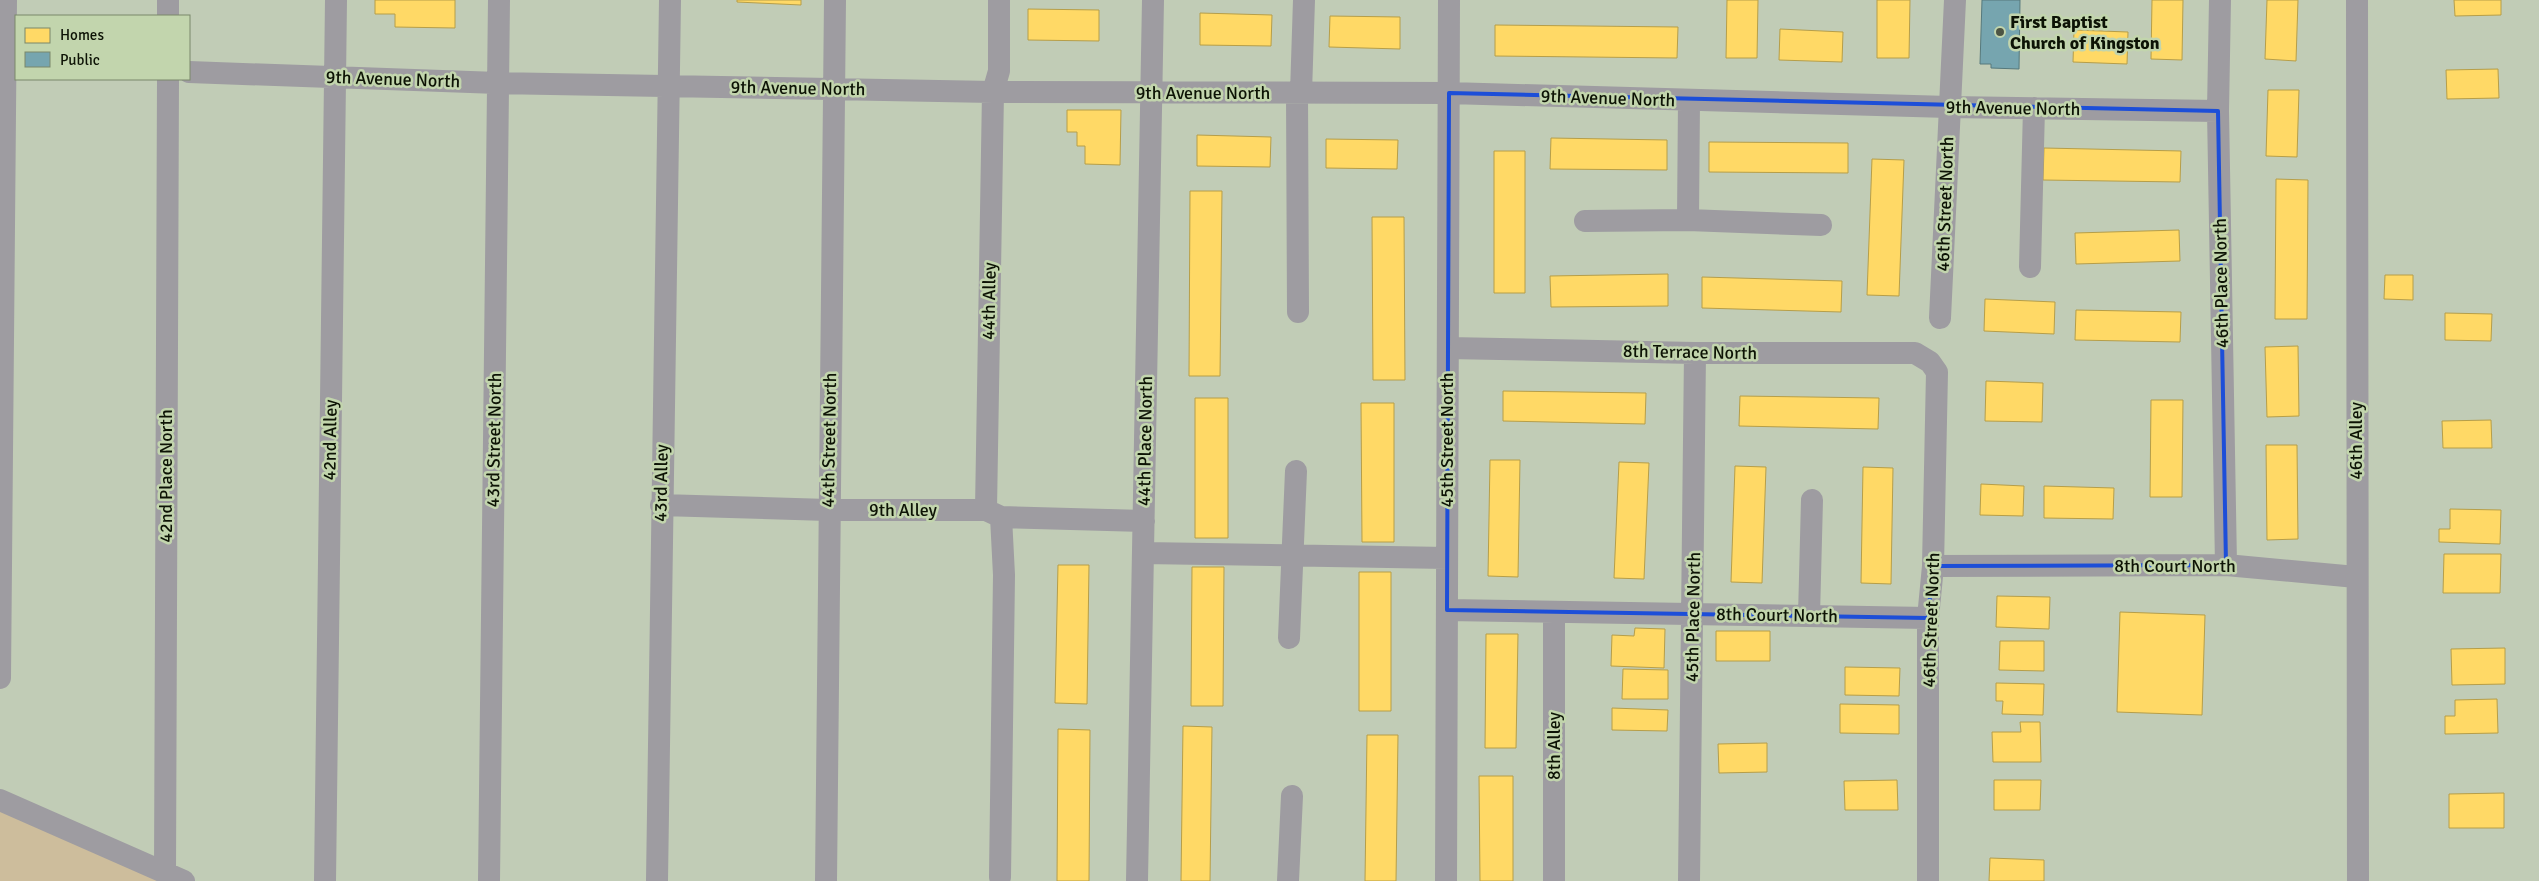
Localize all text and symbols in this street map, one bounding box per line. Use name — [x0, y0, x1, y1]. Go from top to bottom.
place label: First Baptist Church of Kingston — [2010, 11, 2160, 54]
legend — [15, 15, 190, 80]
text: Homes — [60, 26, 104, 44]
marker: First Baptist Church of Kingston — [1994, 26, 2006, 38]
text: Public — [60, 51, 100, 69]
street label: 9th Avenue North — [325, 66, 461, 92]
street label: 9th Avenue North — [730, 76, 866, 100]
street label: 9th Avenue North — [1136, 82, 1270, 104]
street label: 9th Avenue North — [1540, 85, 1676, 111]
street label: 9th Avenue North — [1945, 96, 2081, 120]
street label: 46th Street North — [1932, 136, 1958, 272]
street label: 46th Place North — [2209, 218, 2233, 348]
street label: 44th Alley — [977, 261, 1001, 340]
street label: 8th Terrace North — [1623, 340, 1757, 364]
street label: 43rd Street North — [482, 372, 506, 508]
street label: 44th Street North — [817, 372, 841, 508]
street label: 45th Street North — [1436, 372, 1458, 508]
street label: 44th Place North — [1133, 376, 1157, 506]
street label: 42nd Alley — [318, 399, 342, 481]
street label: 46th Alley — [2345, 402, 2367, 480]
street label: 42nd Place North — [155, 409, 177, 543]
street label: 43rd Alley — [649, 443, 673, 522]
street label: 9th Alley — [869, 499, 938, 521]
street label: 45th Place North — [1681, 552, 1705, 682]
street label: 46th Street North — [1918, 552, 1944, 688]
street label: 8th Court North — [2114, 555, 2236, 577]
street label: 8th Court North — [1716, 603, 1838, 627]
street label: 8th Alley — [1543, 711, 1565, 780]

